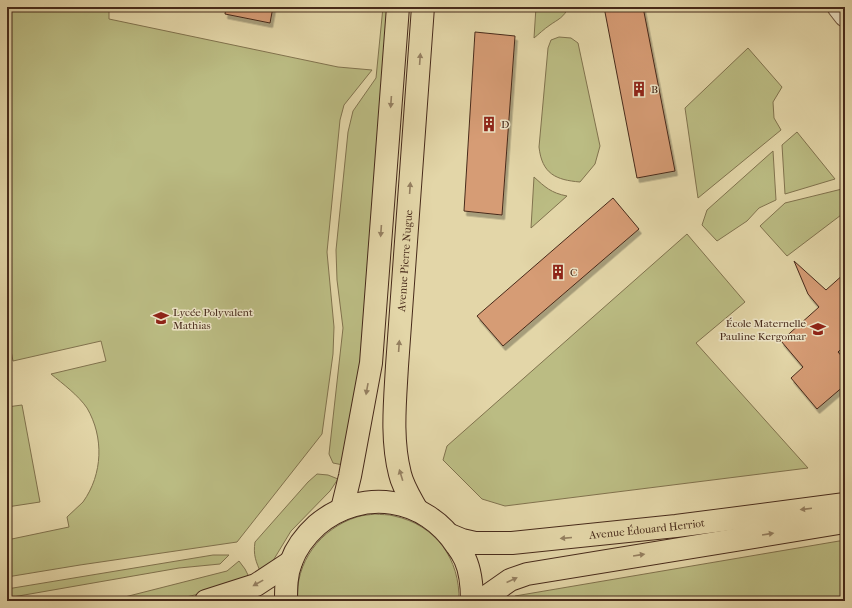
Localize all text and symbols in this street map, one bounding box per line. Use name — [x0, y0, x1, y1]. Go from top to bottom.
one-way arrow — [416, 53, 423, 65]
building icon: B — [630, 80, 648, 98]
place label: B — [651, 83, 658, 96]
one-way arrow — [388, 96, 395, 108]
building icon: D — [480, 115, 498, 133]
place label: D — [501, 118, 509, 131]
one-way arrow — [407, 182, 414, 194]
street label: Avenue Pierre Nugue — [395, 209, 415, 313]
one-way arrow — [378, 225, 385, 237]
building icon: C — [549, 263, 567, 281]
place label: C — [570, 266, 577, 279]
place label: Lycée Polyvalent Mathias — [173, 306, 253, 332]
school or university icon: Lycée Polyvalent Mathias — [152, 309, 170, 327]
place label: École Maternelle Pauline Kergomar — [720, 317, 807, 343]
school or university icon: École Maternelle Pauline Kergomar — [809, 320, 827, 338]
one-way arrow — [395, 340, 402, 352]
one-way arrow — [363, 382, 369, 395]
one-way arrow — [398, 469, 404, 481]
one-way arrow — [800, 506, 812, 512]
street label: Avenue Édouard Herriot — [587, 516, 706, 542]
one-way arrow — [762, 531, 774, 537]
one-way arrow — [560, 535, 572, 541]
one-way arrow — [633, 552, 646, 558]
one-way arrow — [507, 577, 518, 583]
one-way arrow — [252, 580, 264, 586]

